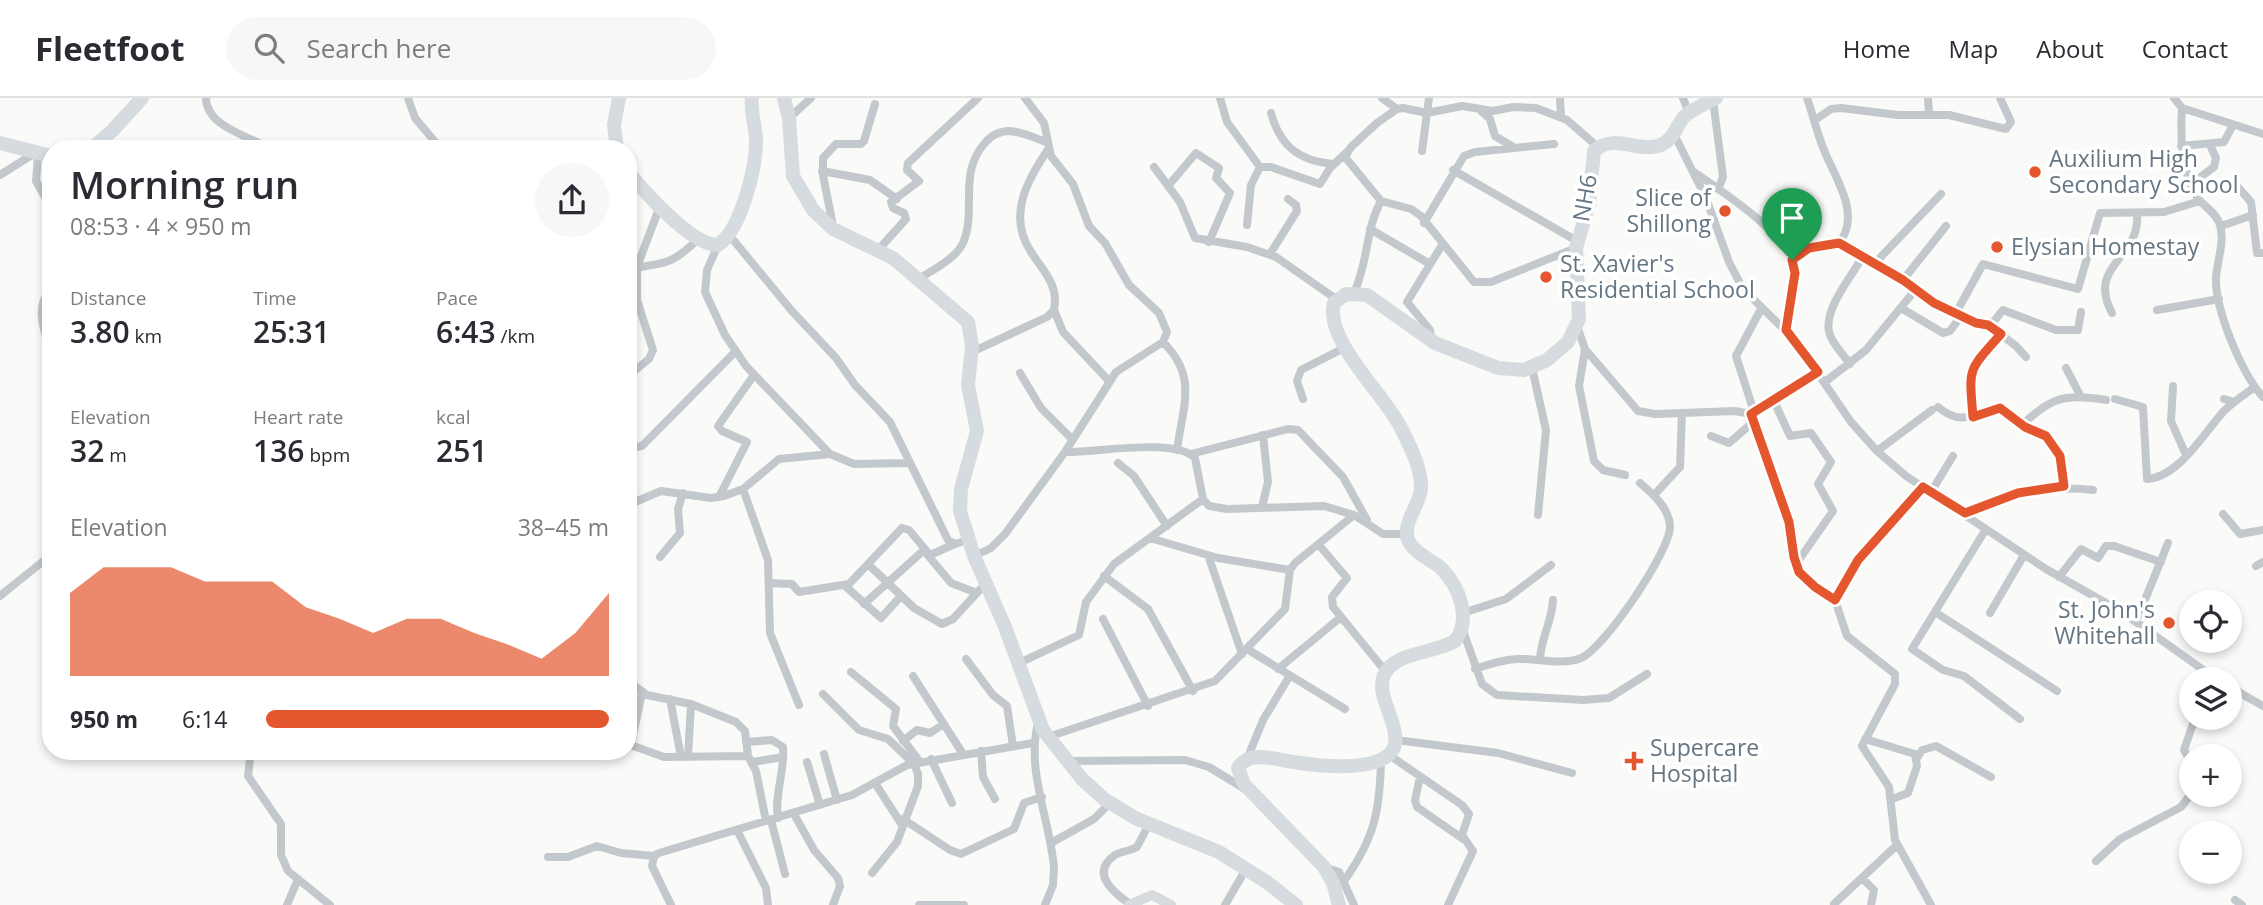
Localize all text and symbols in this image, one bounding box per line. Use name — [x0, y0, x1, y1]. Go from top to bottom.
search box — [226, 17, 716, 80]
text: Fleetfoot — [35, 26, 184, 71]
icon: search — [250, 29, 288, 67]
text: Search here — [306, 30, 451, 66]
text: Home — [1843, 32, 1911, 65]
text: Map — [1949, 32, 1998, 65]
text: About — [2036, 32, 2104, 65]
text: Contact — [2142, 32, 2228, 65]
place label: Auxilium High Secondary School — [2049, 142, 2238, 200]
text: Morning run — [70, 158, 299, 210]
button: share — [535, 163, 609, 237]
marker: Auxilium High Secondary School — [2027, 164, 2043, 180]
street label: NH6 — [1564, 172, 1604, 224]
place label: Slice of Shillong — [1626, 181, 1712, 239]
pin — [1762, 188, 1822, 260]
icon: arrive — [1773, 199, 1811, 237]
marker: Slice of Shillong — [1717, 203, 1733, 219]
text: 08:53 · 4 × 950 m — [70, 210, 252, 242]
place label: Elysian Homestay — [2011, 230, 2200, 262]
marker: Elysian Homestay — [1989, 239, 2005, 255]
place label: St. Xavier's Residential School — [1560, 247, 1755, 305]
marker: St. Xavier's Residential School — [1538, 269, 1554, 285]
text: Distance — [70, 285, 146, 311]
text: Time — [253, 285, 297, 311]
text: Pace — [436, 285, 478, 311]
text: 3.80 — [70, 311, 130, 352]
text: 25:31 — [253, 311, 330, 352]
text: 6:43 — [436, 311, 496, 352]
text: km — [130, 323, 162, 349]
text: /km — [496, 323, 535, 349]
text: Elevation — [70, 404, 151, 430]
text: Heart rate — [253, 404, 343, 430]
text: kcal — [436, 404, 470, 430]
text: 32 — [70, 430, 104, 471]
text: 136 — [253, 430, 304, 471]
text: 251 — [436, 430, 487, 471]
text: m — [104, 442, 127, 468]
text: bpm — [304, 442, 350, 468]
text: Elevation — [70, 511, 168, 543]
text: 38–45 m — [518, 511, 609, 543]
map controls — [2179, 590, 2242, 884]
button: locate — [2179, 590, 2242, 653]
place label: St. John's Whitehall — [2054, 593, 2155, 651]
marker: St. John's Whitehall — [2161, 615, 2177, 631]
button: layers — [2179, 667, 2242, 730]
text: 950 m — [70, 703, 138, 735]
text: 6:14 — [182, 703, 228, 735]
place label: Supercare Hospital — [1650, 731, 1759, 789]
button: + — [2179, 744, 2242, 807]
marker: Supercare Hospital — [1624, 751, 1644, 771]
button: − — [2179, 821, 2242, 884]

